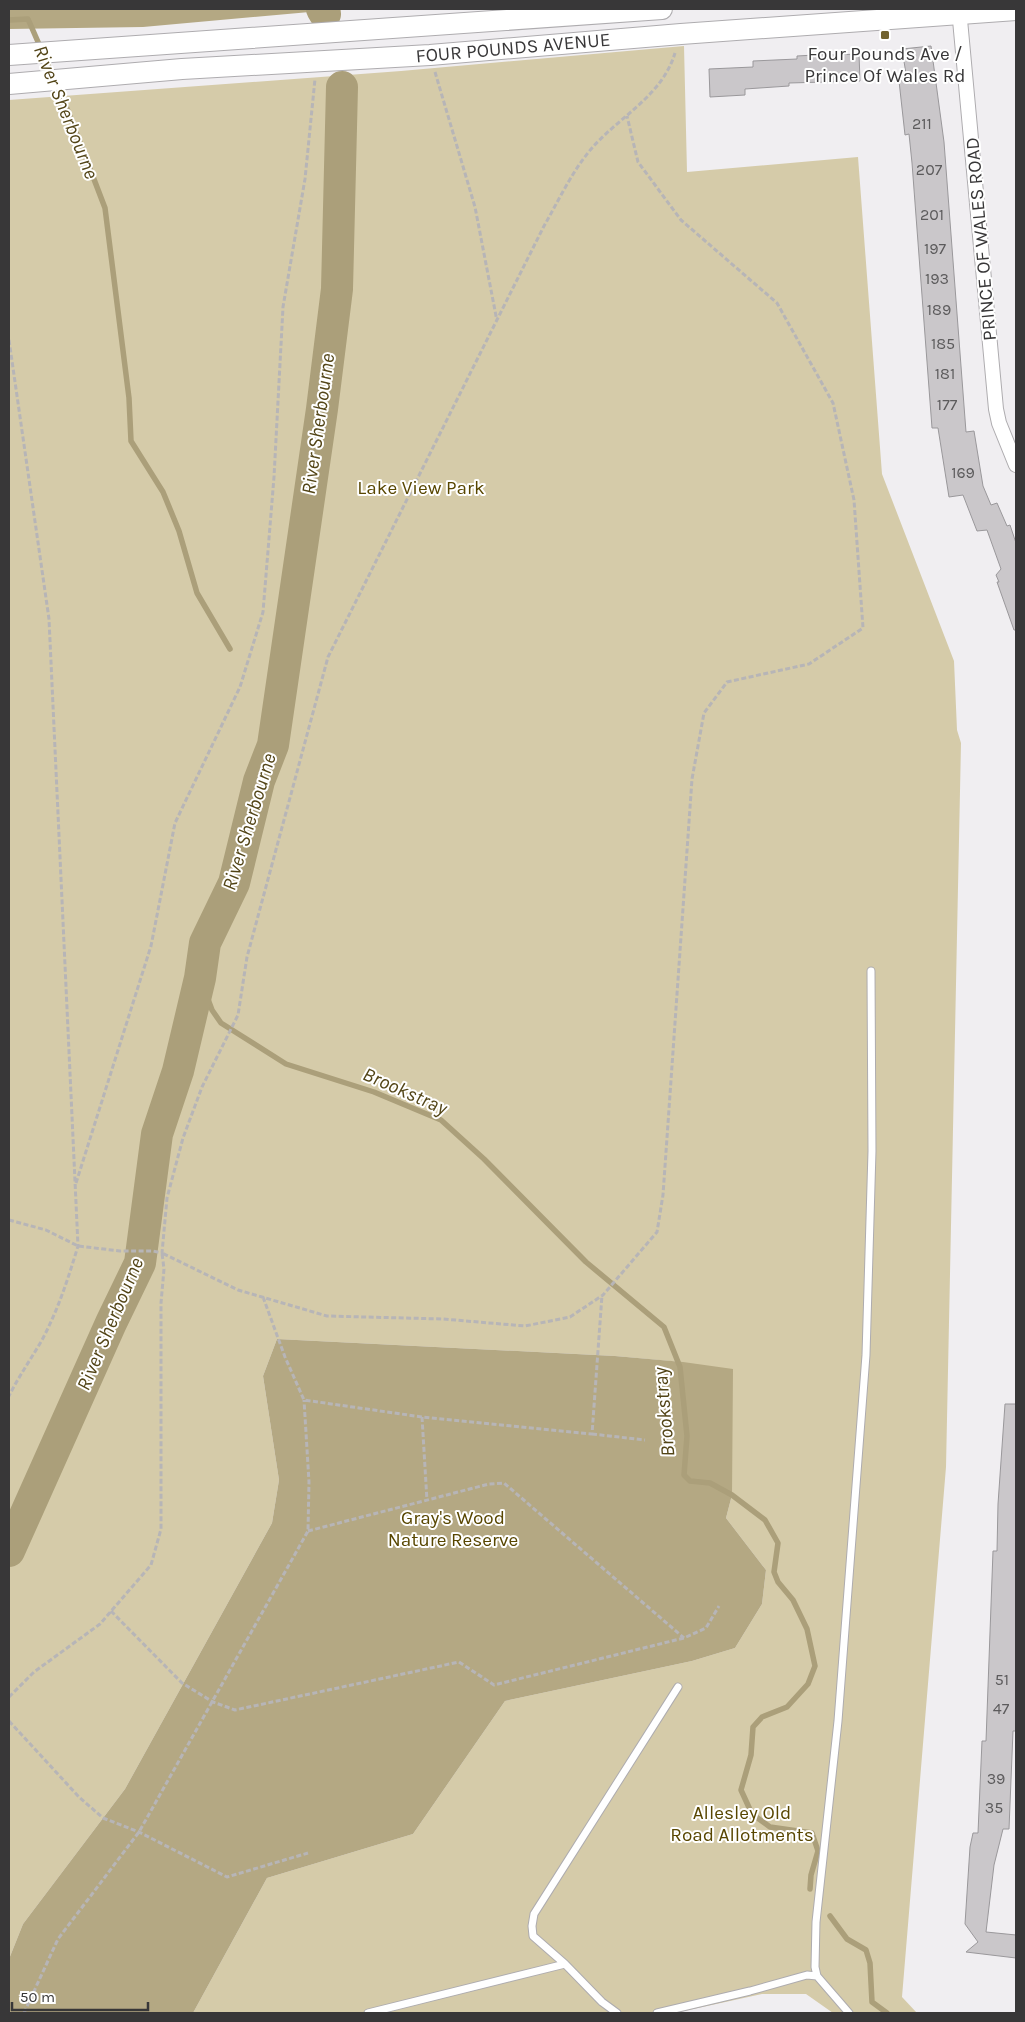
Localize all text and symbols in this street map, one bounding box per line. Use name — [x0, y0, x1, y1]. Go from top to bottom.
street label: FOUR POUNDS AVENUE — [415, 29, 611, 67]
marker: Four Pounds Ave / Prince Of Wales Rd — [879, 29, 891, 41]
water label: River Sherbourne — [29, 42, 103, 182]
place label: Four Pounds Ave / Prince Of Wales Rd — [804, 43, 966, 87]
house number: 211 — [912, 114, 932, 133]
street label: PRINCE OF WALES ROAD — [961, 136, 1001, 342]
house number: 207 — [916, 160, 943, 179]
house number: 201 — [920, 205, 944, 224]
house number: 197 — [924, 239, 947, 258]
house number: 193 — [925, 269, 949, 288]
house number: 189 — [927, 300, 951, 319]
house number: 185 — [931, 334, 955, 353]
water label: River Sherbourne — [297, 352, 339, 496]
house number: 181 — [935, 364, 955, 383]
house number: 177 — [937, 395, 958, 414]
house number: 169 — [951, 463, 975, 482]
park label: Lake View Park — [357, 477, 485, 499]
water label: River Sherbourne — [217, 751, 281, 893]
water label: Brookstray — [359, 1062, 452, 1120]
water label: River Sherbourne — [72, 1254, 148, 1394]
water label: Brookstray — [649, 1365, 679, 1458]
park label: Gray's Wood Nature Reserve — [388, 1507, 518, 1551]
house number: 51 — [995, 1670, 1009, 1689]
house number: 47 — [993, 1699, 1010, 1718]
house number: 39 — [987, 1769, 1005, 1788]
house number: 35 — [985, 1798, 1003, 1817]
park label: Allesley Old Road Allotments — [670, 1802, 814, 1846]
scale bar — [12, 1980, 149, 2012]
text: 50 m — [20, 1988, 55, 2006]

